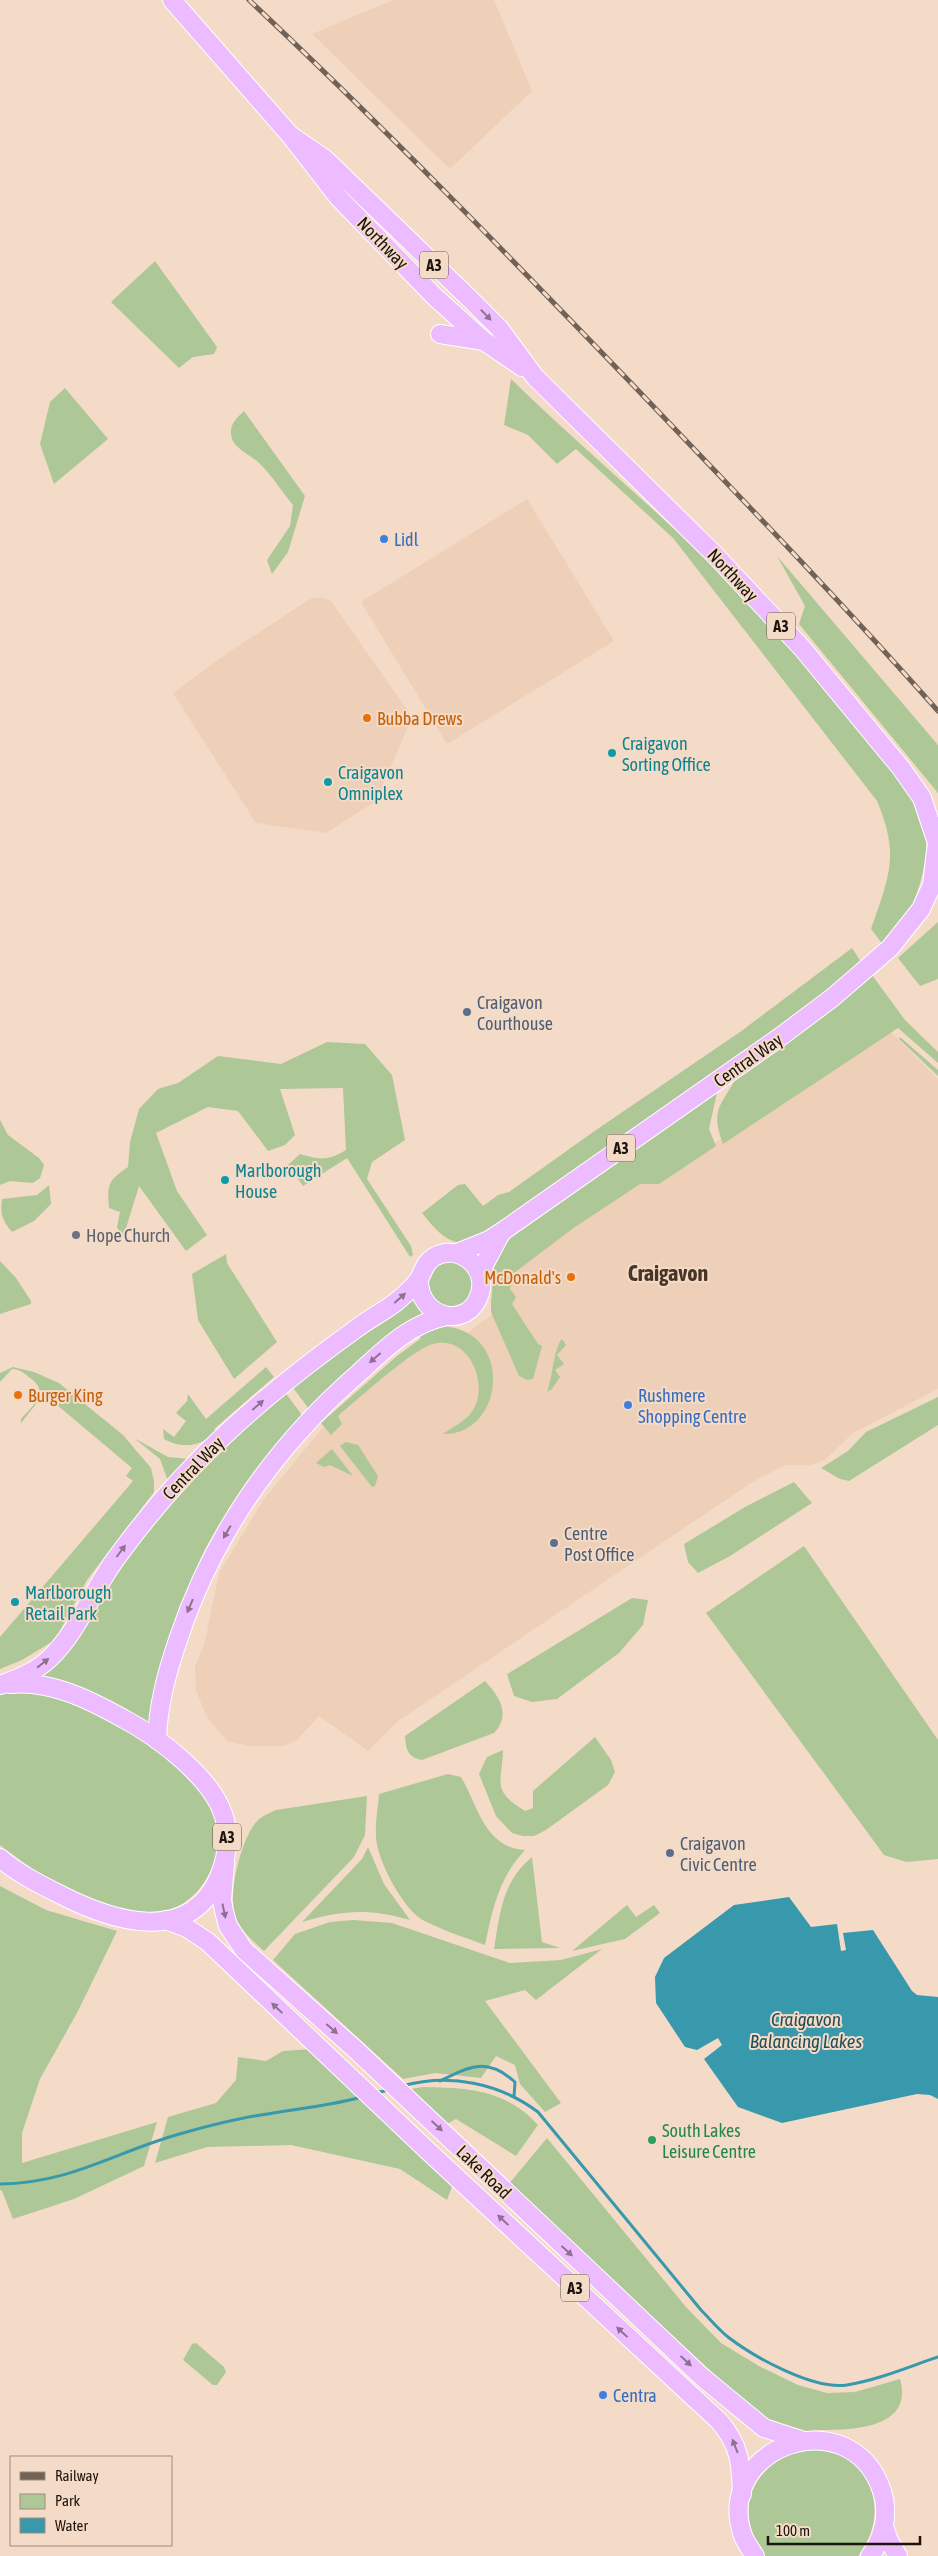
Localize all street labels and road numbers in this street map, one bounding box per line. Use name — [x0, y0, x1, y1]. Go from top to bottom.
street label: Northway — [353, 213, 413, 273]
road number: A3 — [420, 252, 448, 278]
street label: Northway — [703, 544, 763, 606]
road number: A3 — [767, 612, 795, 640]
street label: Central Way — [710, 1029, 786, 1091]
road number: A3 — [607, 1134, 635, 1162]
street label: Central Way — [158, 1432, 228, 1504]
road number: A3 — [213, 1824, 241, 1850]
street label: Lake Road — [452, 2141, 516, 2203]
road number: A3 — [561, 2274, 589, 2302]

